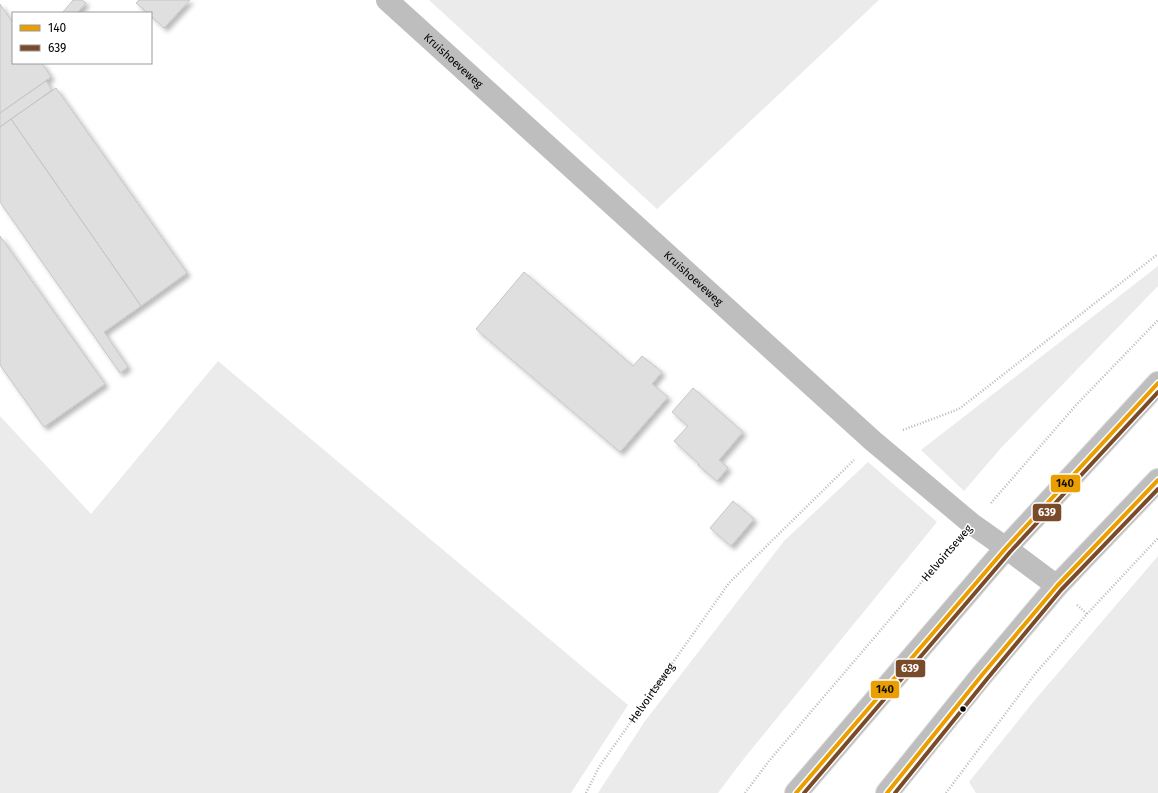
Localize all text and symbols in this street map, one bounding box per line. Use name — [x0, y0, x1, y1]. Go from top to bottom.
legend — [12, 12, 152, 64]
text: 140 — [48, 21, 67, 35]
street label: Kruishoeveweg — [421, 30, 486, 91]
text: 639 — [48, 41, 66, 55]
street label: Kruishoeveweg — [661, 248, 726, 308]
line badge: 140 — [1050, 474, 1081, 493]
text: 140 — [1056, 477, 1074, 490]
line badge: 639 — [1032, 503, 1062, 522]
text: 639 — [1038, 506, 1056, 519]
street label: Helvoirtseweg — [919, 522, 975, 584]
line badge: 639 — [895, 659, 926, 678]
street label: Helvoirtseweg — [626, 660, 677, 725]
text: 639 — [901, 662, 919, 675]
line badge: 140 — [870, 680, 900, 699]
text: 140 — [876, 683, 894, 696]
unlabelled marker — [958, 704, 968, 714]

